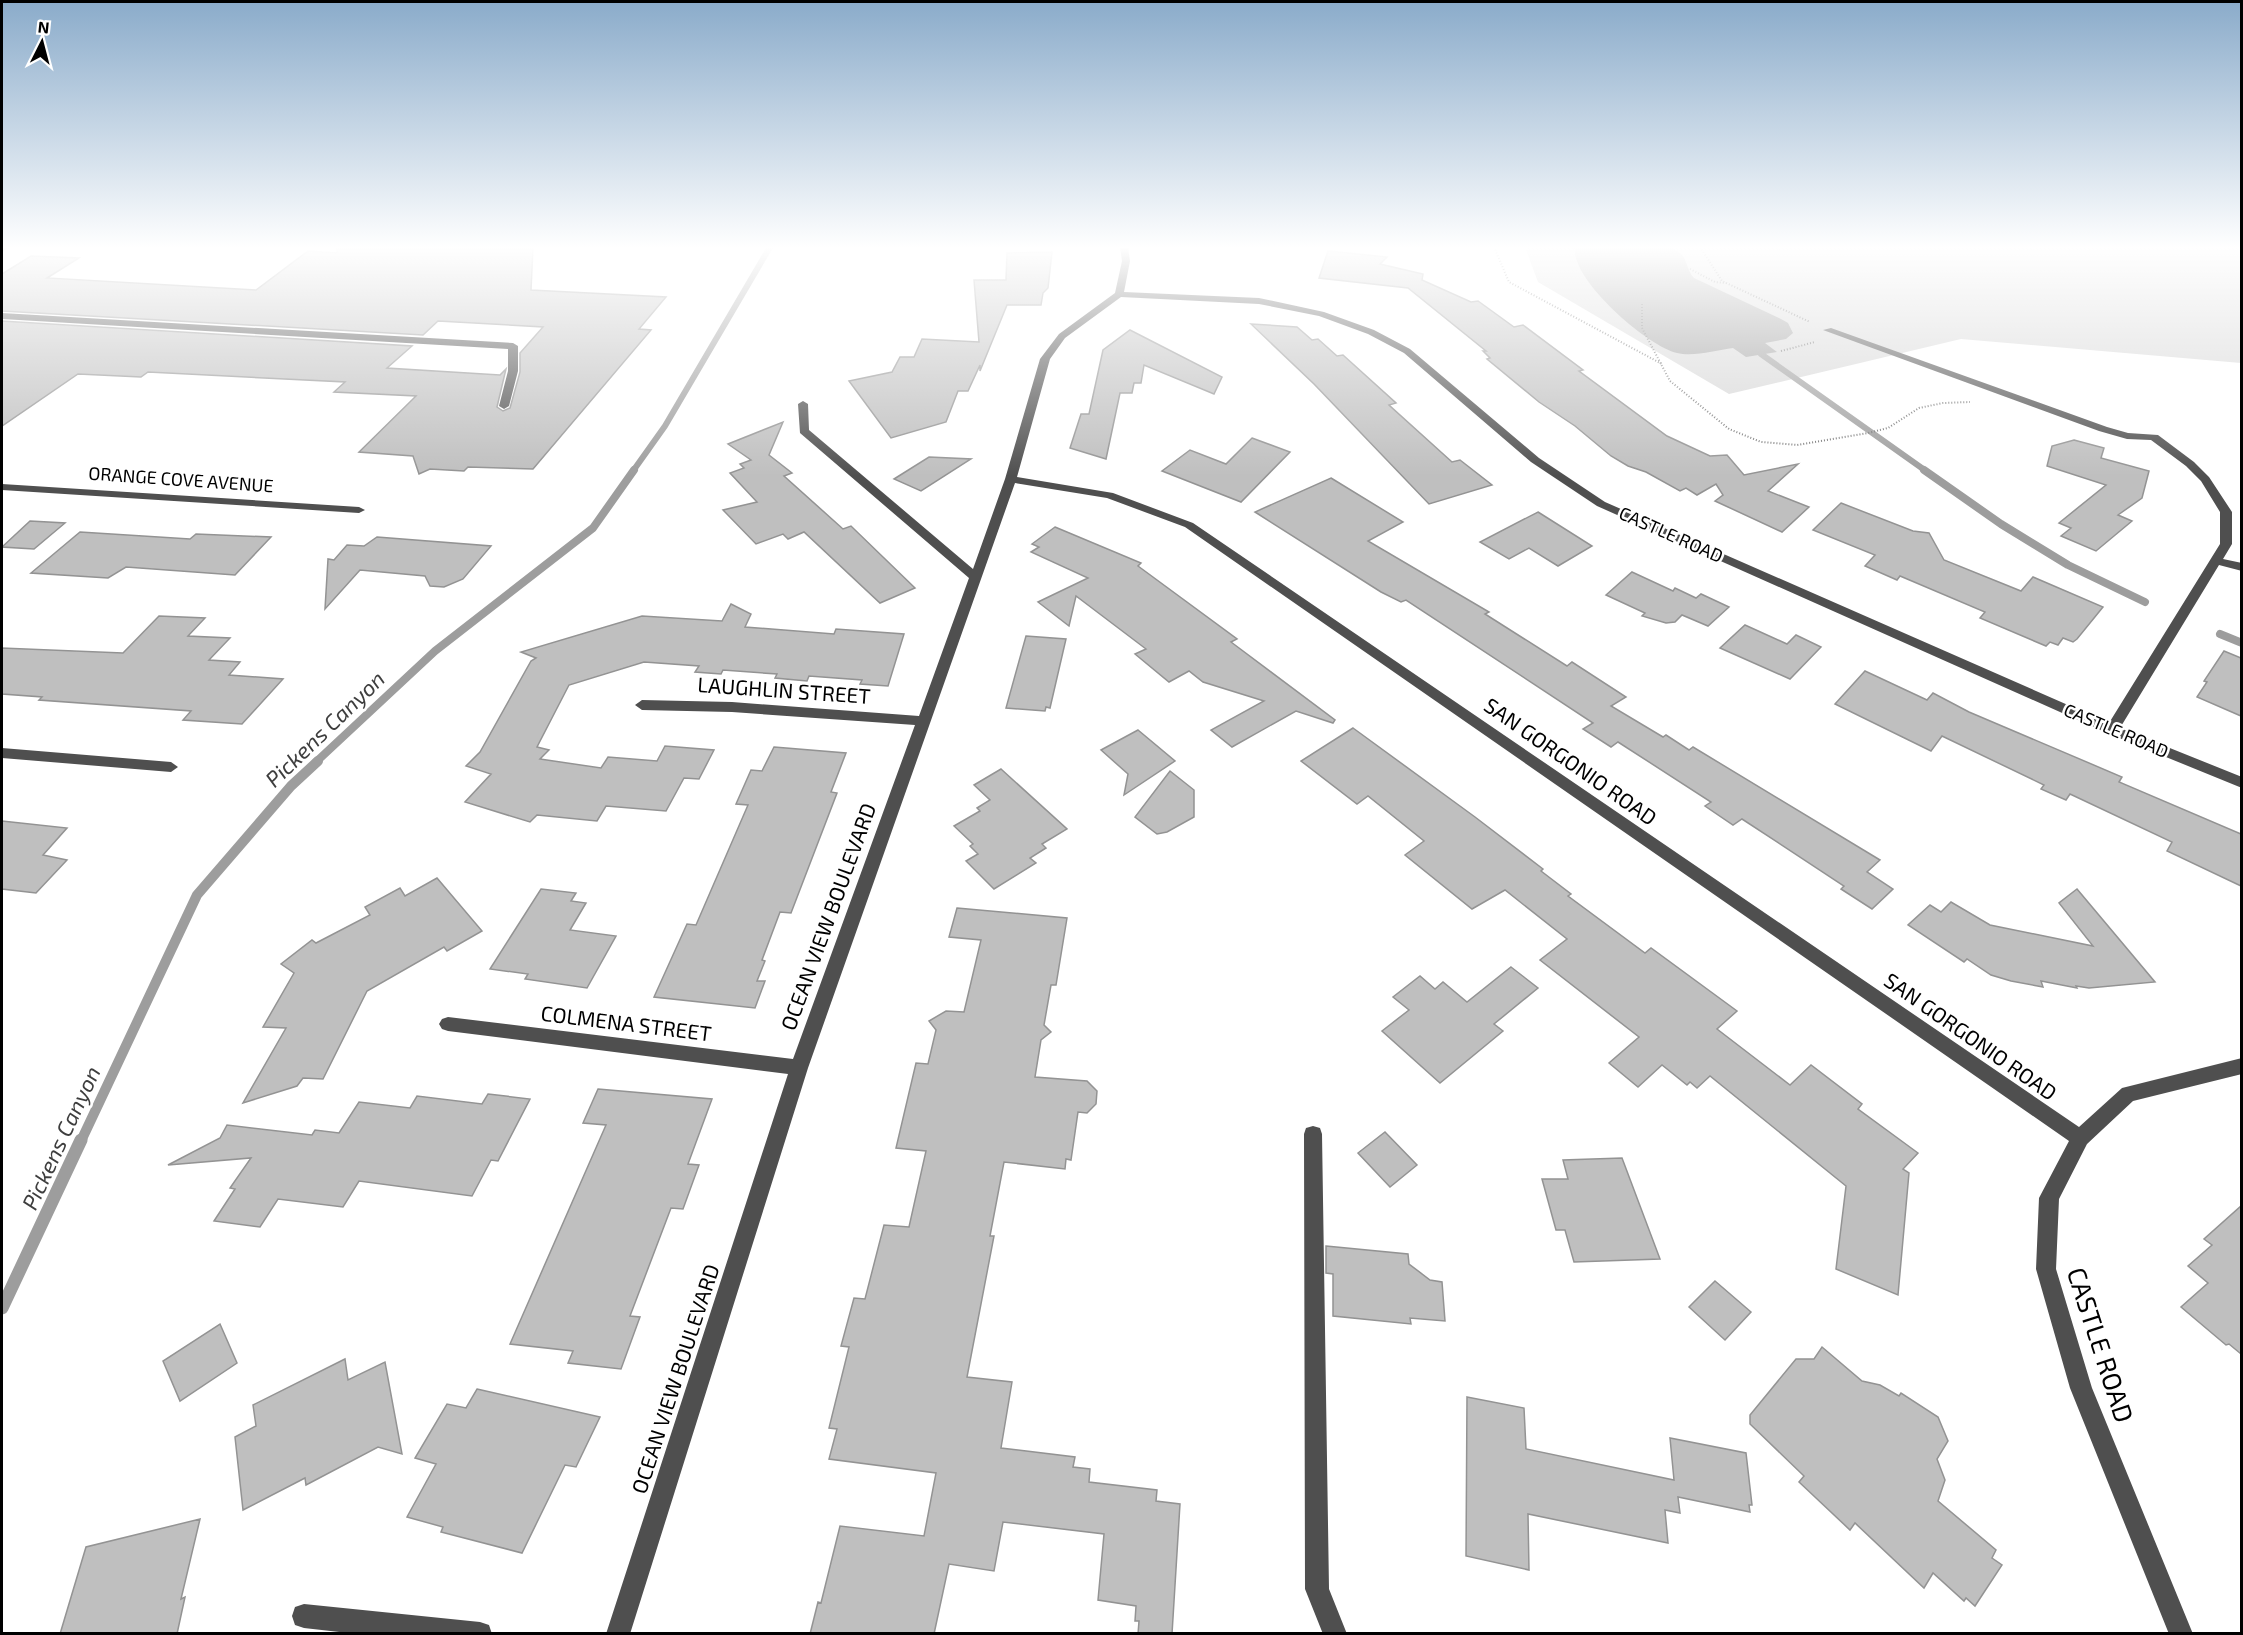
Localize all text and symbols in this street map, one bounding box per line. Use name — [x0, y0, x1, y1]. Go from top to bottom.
north arrow — [12, 12, 72, 72]
text: N — [37, 17, 50, 37]
street label: ORANGE COVE AVENUE — [88, 462, 274, 496]
street label: CASTLE ROAD — [1616, 501, 1727, 567]
water label: Pickens Canyon — [259, 665, 390, 792]
street label: LAUGHLIN STREET — [697, 671, 871, 708]
street label: SAN GORGONIO ROAD — [1480, 692, 1662, 830]
street label: CASTLE ROAD — [2061, 698, 2172, 762]
street label: OCEAN VIEW BOULEVARD — [775, 800, 880, 1033]
street label: SAN GORGONIO ROAD — [1880, 967, 2062, 1105]
street label: COLMENA STREET — [540, 1000, 713, 1045]
water label: Pickens Canyon — [15, 1062, 106, 1214]
street label: OCEAN VIEW BOULEVARD — [626, 1261, 724, 1496]
street label: CASTLE ROAD — [2062, 1263, 2141, 1426]

